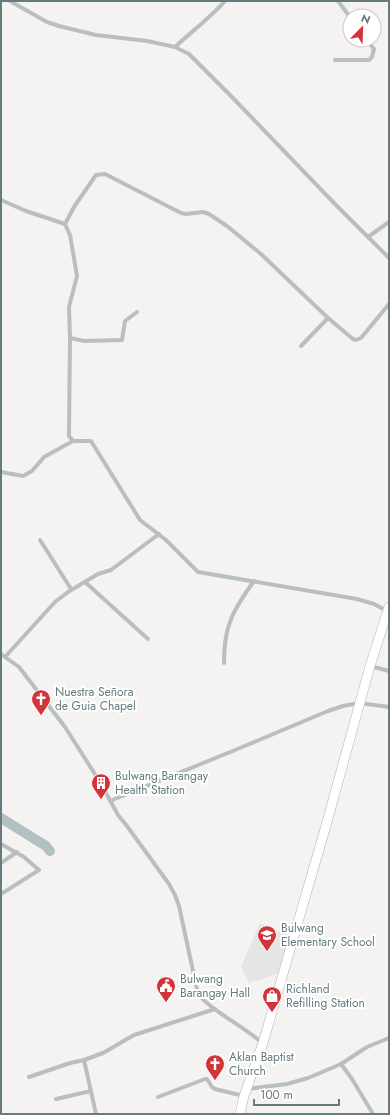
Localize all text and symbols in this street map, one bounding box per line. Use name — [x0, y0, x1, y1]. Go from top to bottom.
north arrow — [342, 8, 382, 48]
text: N — [359, 10, 373, 28]
place label: Nuestra Señora de Guia Chapel — [55, 683, 136, 715]
church icon: Nuestra Señora de Guia Chapel — [30, 688, 52, 716]
place label: Bulwang Barangay Health Station — [115, 767, 209, 799]
building icon: Bulwang Barangay Health Station — [90, 772, 112, 800]
place label: Bulwang Elementary School — [281, 919, 375, 951]
school or university icon: Bulwang Elementary School — [256, 924, 278, 952]
place label: Bulwang Barangay Hall — [180, 970, 250, 1002]
public building icon: Bulwang Barangay Hall — [155, 975, 177, 1003]
place label: Richland Refilling Station — [286, 980, 365, 1012]
shop icon: Richland Refilling Station — [261, 985, 283, 1013]
place label: Aklan Baptist Church — [229, 1048, 294, 1080]
church icon: Aklan Baptist Church — [204, 1053, 226, 1081]
scale bar — [254, 1081, 339, 1107]
text: 100 m — [260, 1086, 293, 1104]

